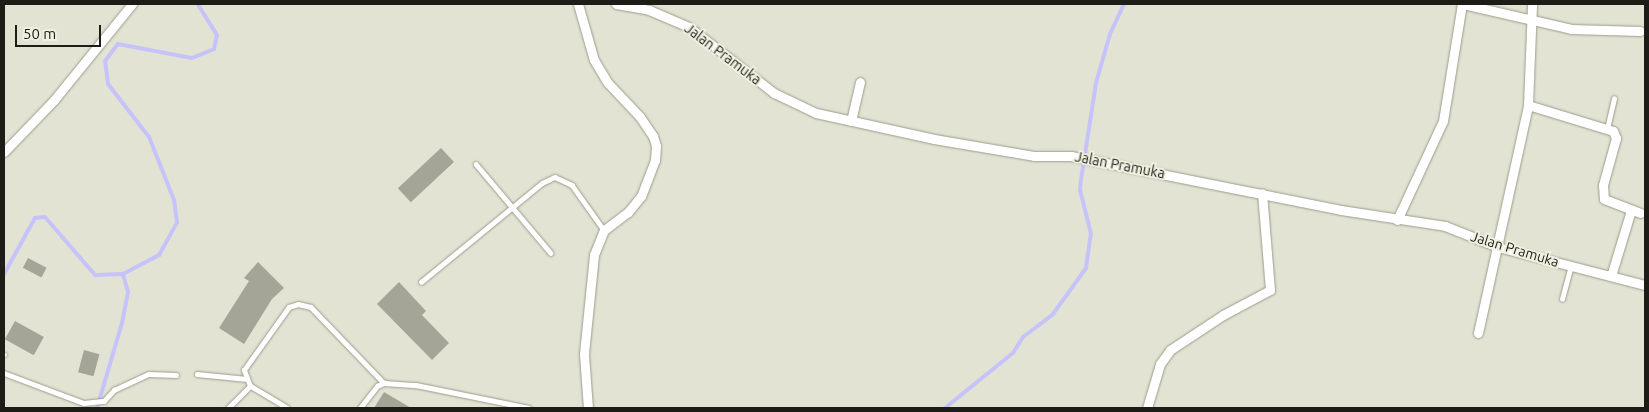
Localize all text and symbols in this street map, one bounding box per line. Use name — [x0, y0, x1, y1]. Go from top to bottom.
scale bar — [18, 15, 104, 47]
street label: Jalan Pramuka — [681, 20, 765, 88]
text: 50 m — [23, 25, 56, 42]
street label: Jalan Pramuka — [1074, 148, 1166, 182]
street label: Jalan Pramuka — [1469, 228, 1561, 270]

